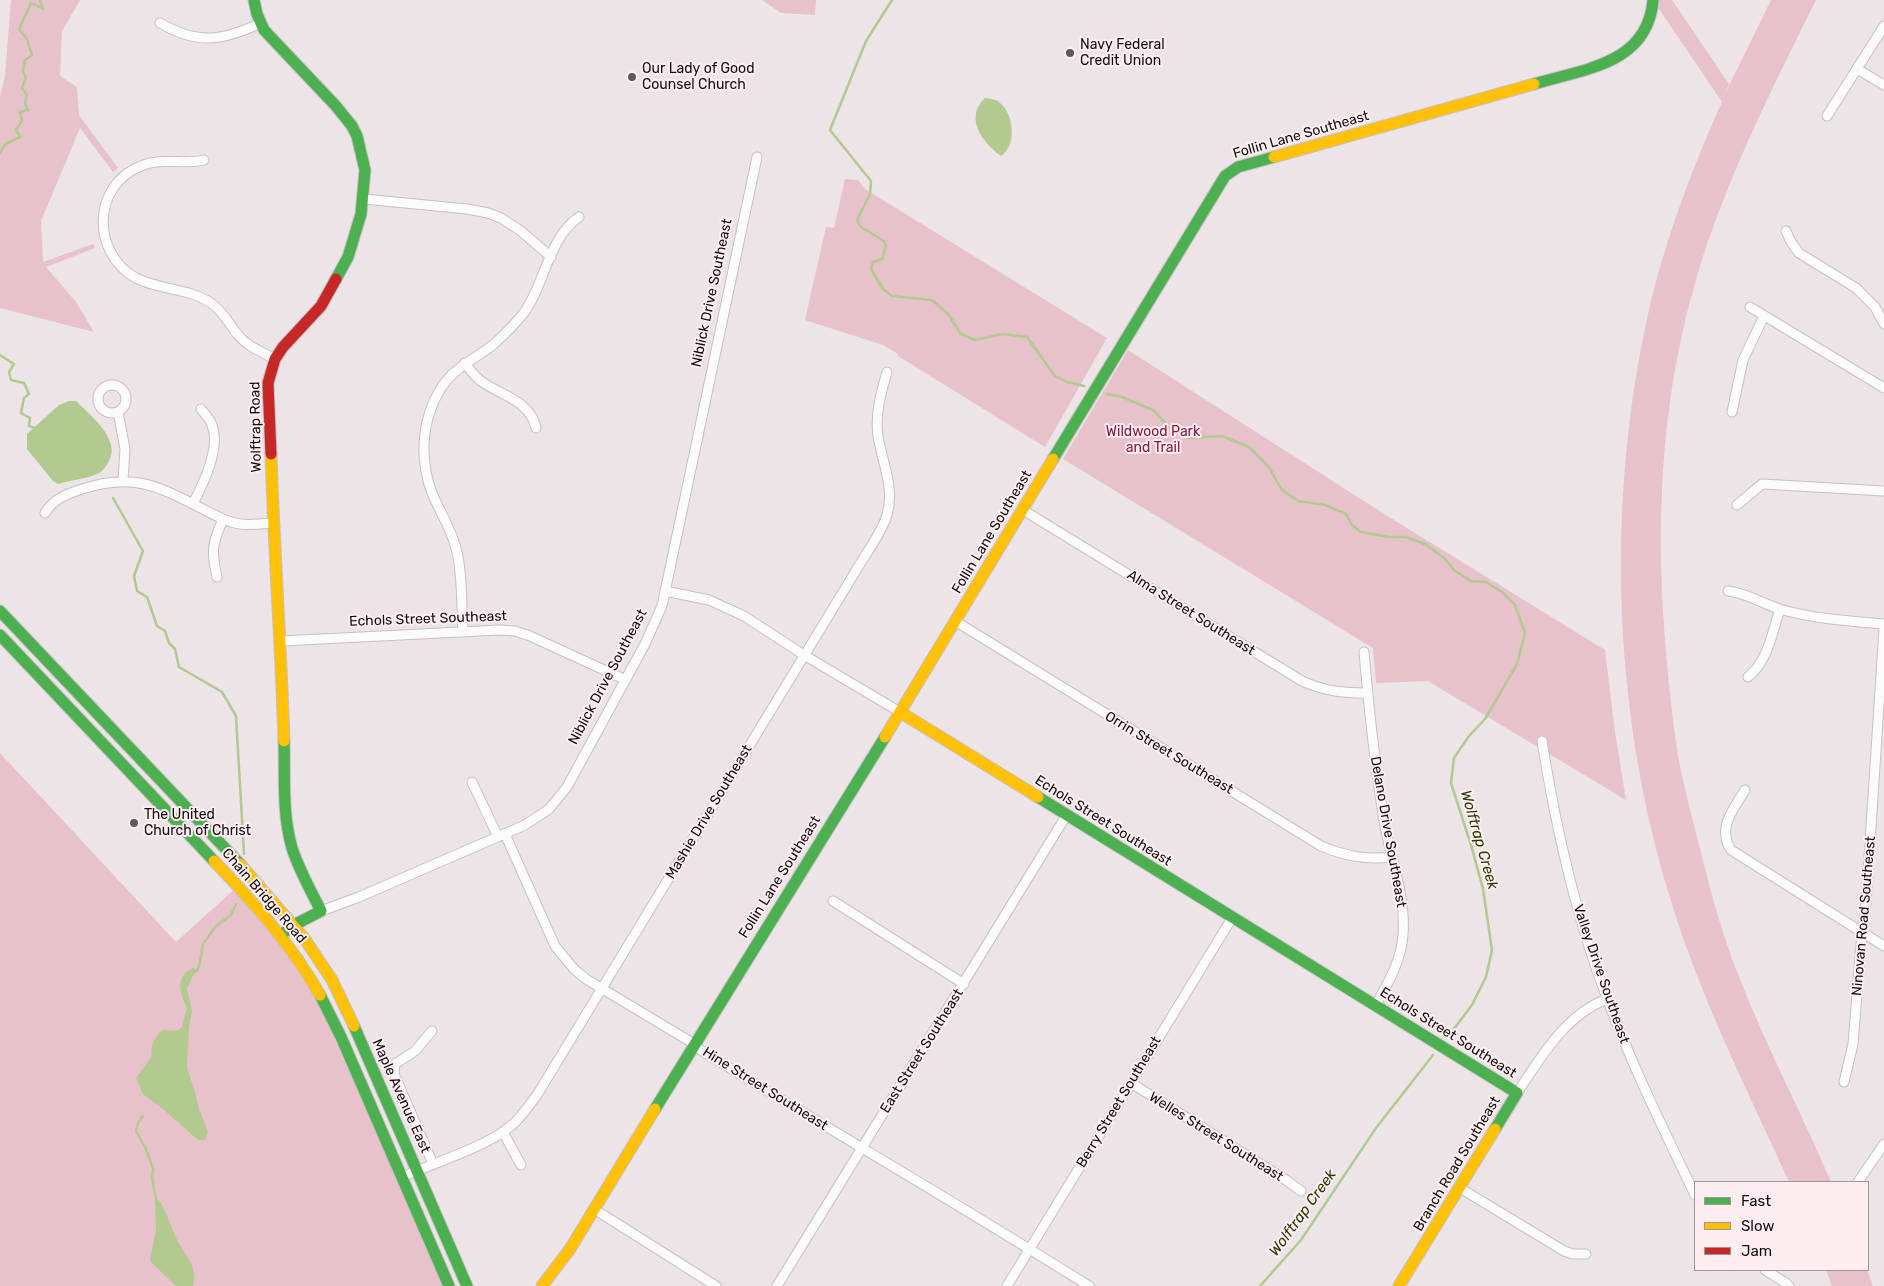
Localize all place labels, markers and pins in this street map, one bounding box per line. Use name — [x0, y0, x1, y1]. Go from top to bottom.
place label: Navy Federal Credit Union — [1080, 37, 1165, 70]
marker: Navy Federal Credit Union — [1064, 47, 1076, 59]
place label: Our Lady of Good Counsel Church — [642, 61, 754, 94]
marker: Our Lady of Good Counsel Church — [626, 71, 638, 83]
place label: The United Church of Christ — [144, 807, 251, 840]
marker: The United Church of Christ — [128, 817, 140, 829]

